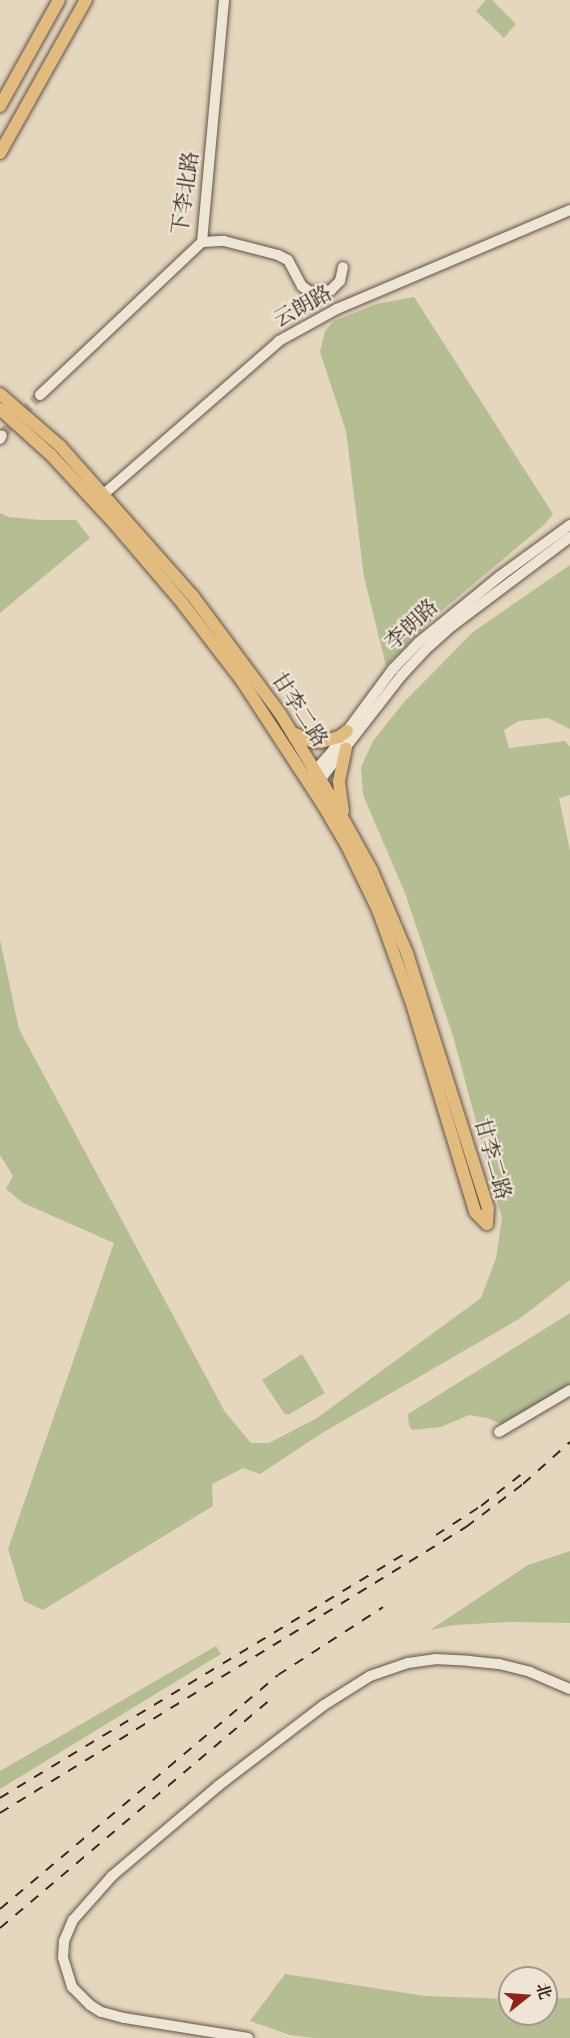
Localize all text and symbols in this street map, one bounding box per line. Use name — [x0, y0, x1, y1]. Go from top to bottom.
street label: 下李北路 — [168, 150, 204, 236]
street label: 云朗路 — [269, 281, 337, 333]
street label: 李朗路 — [380, 594, 444, 656]
street label: 甘李二路 — [266, 668, 332, 752]
street label: 甘李二路 — [468, 1115, 516, 1203]
north arrow — [498, 1966, 558, 2026]
text: 北 — [531, 1981, 555, 2002]

